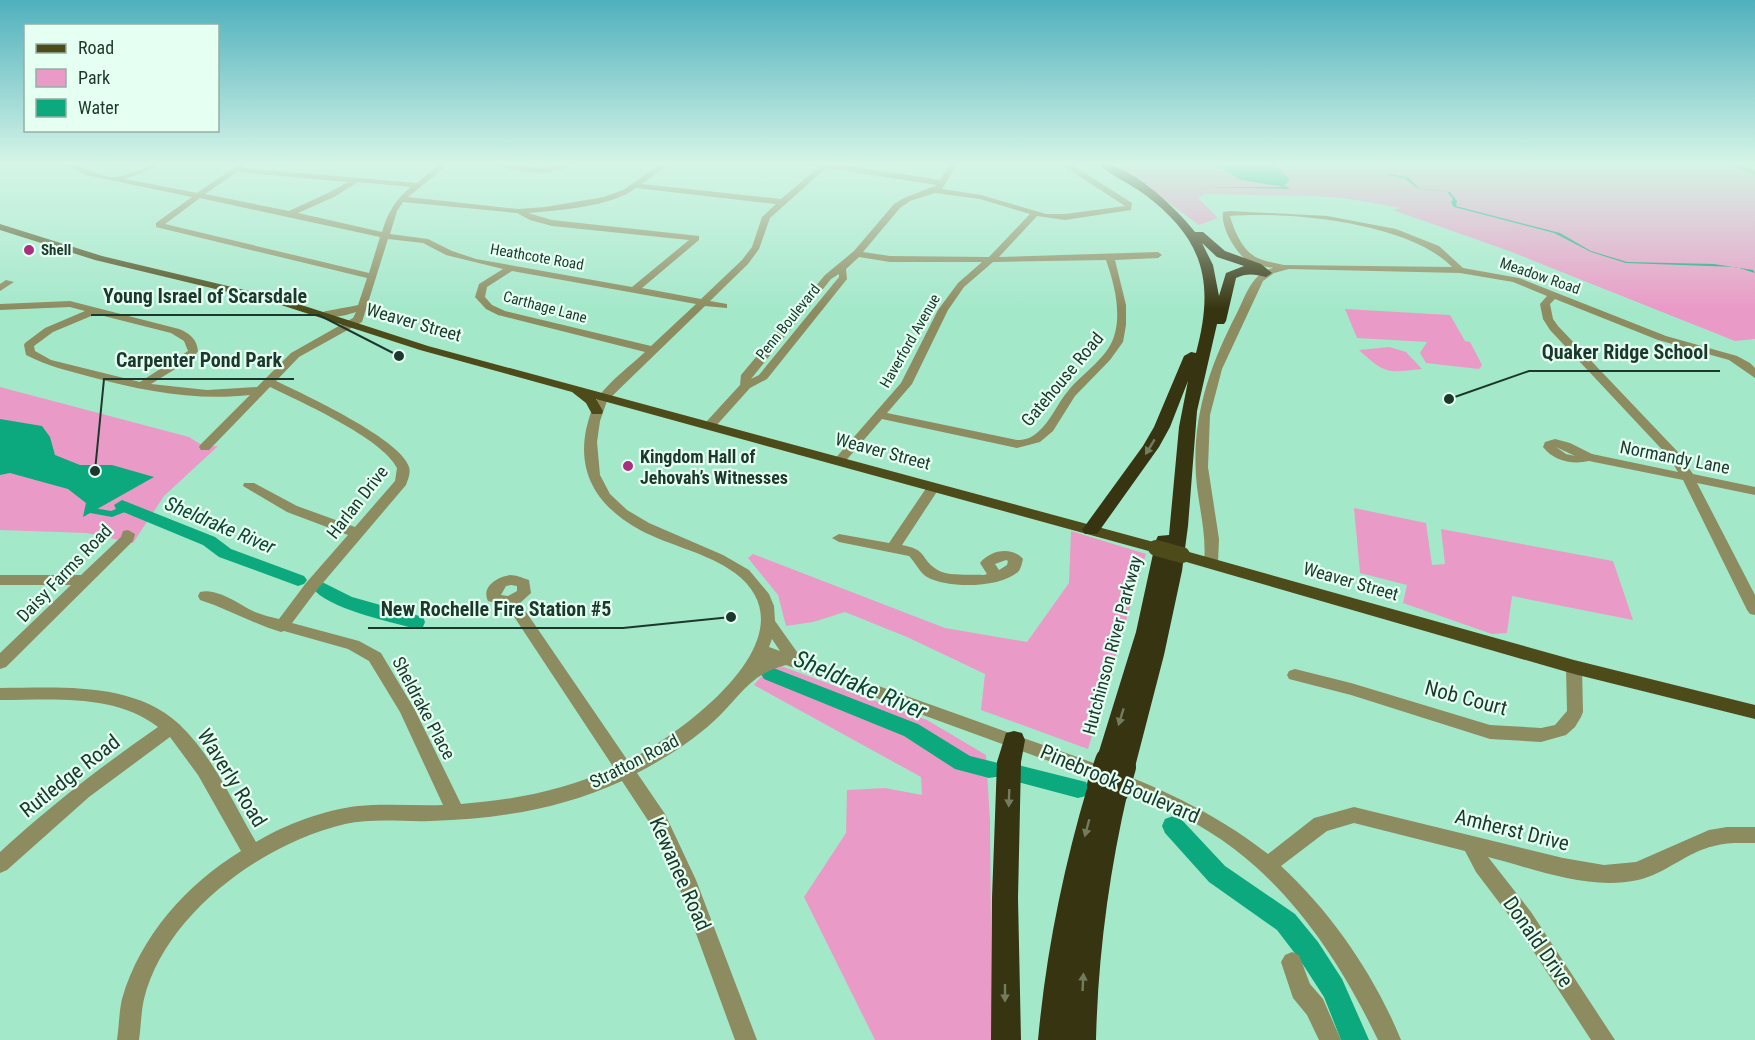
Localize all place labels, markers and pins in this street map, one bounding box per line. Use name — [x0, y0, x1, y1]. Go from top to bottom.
place label: Shell — [41, 241, 71, 259]
marker: Shell — [22, 243, 36, 257]
callout: Young Israel of Scarsdale — [91, 277, 319, 315]
callout: Quaker Ridge School — [1529, 333, 1720, 371]
callout: Carpenter Pond Park — [104, 341, 294, 379]
place label: Kingdom Hall of Jehovah’s Witnesses — [640, 446, 788, 488]
marker: Kingdom Hall of Jehovah’s Witnesses — [621, 459, 635, 473]
callout: New Rochelle Fire Station #5 — [368, 590, 623, 628]

